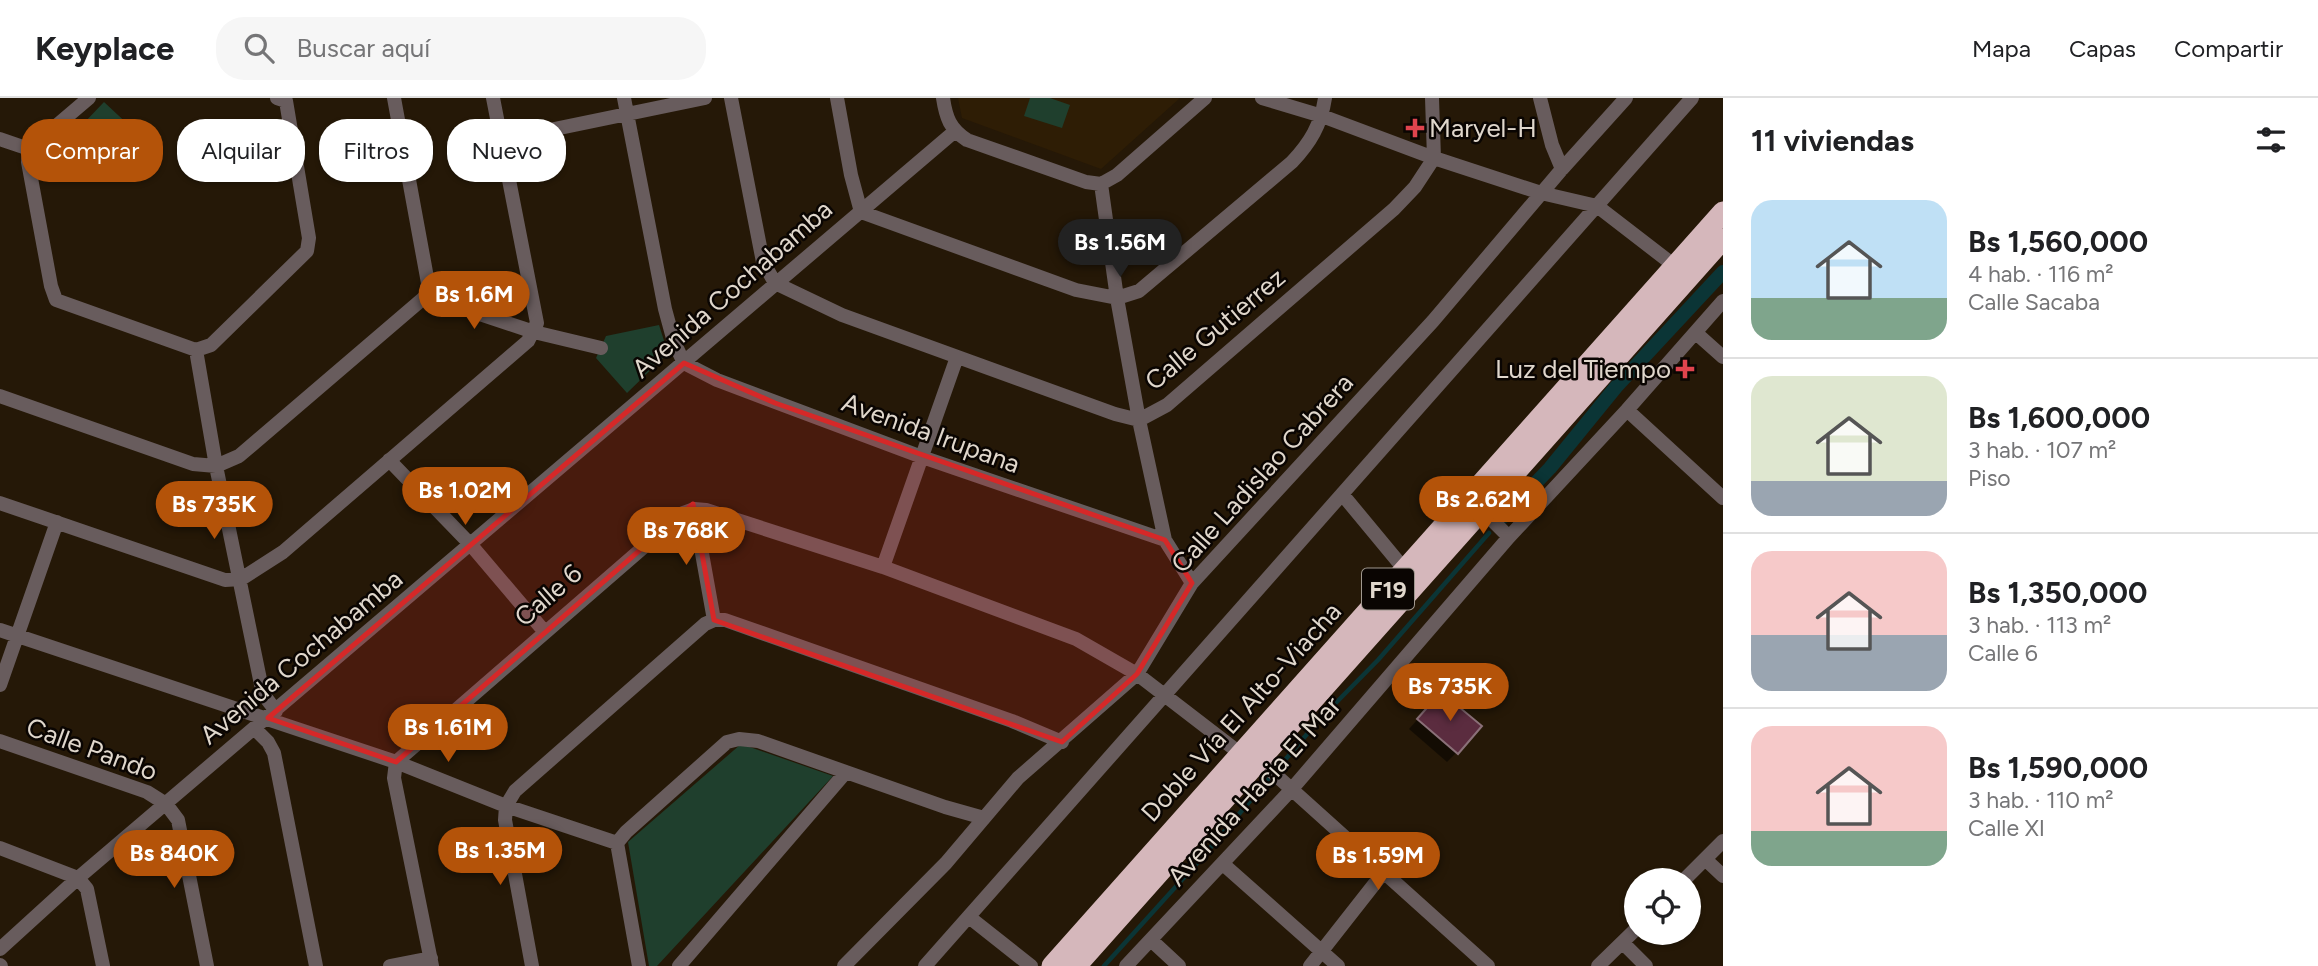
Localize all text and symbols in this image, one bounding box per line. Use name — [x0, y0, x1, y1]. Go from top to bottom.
search box — [216, 17, 706, 80]
text: Keyplace — [35, 29, 174, 68]
icon: search — [240, 29, 278, 67]
text: Buscar aquí — [296, 32, 430, 64]
text: Mapa — [1972, 34, 2031, 63]
text: Capas — [2069, 34, 2136, 63]
text: Compartir — [2174, 34, 2283, 63]
place label: Maryel-H — [1429, 112, 1537, 144]
chip: Comprar — [21, 119, 163, 182]
chip: Alquilar — [177, 119, 305, 182]
chip: Filtros — [319, 119, 433, 182]
chip: Nuevo — [447, 119, 566, 182]
marker: Maryel-H — [1407, 120, 1423, 136]
icon: filters — [2252, 121, 2290, 159]
text: 11 viviendas — [1751, 122, 1914, 159]
street label: Avenida Cochabamba — [625, 193, 839, 385]
pin: Bs 1.56M — [1048, 220, 1192, 279]
text: Bs 1,560,000 — [1968, 223, 2148, 260]
text: Bs 1.56M — [1074, 228, 1166, 256]
icon: home — [1807, 228, 1891, 312]
text: 4 hab. · 116 m² — [1968, 260, 2114, 288]
street label: Calle Gutierrez — [1138, 261, 1292, 397]
pin: Bs 1.6M — [409, 272, 539, 331]
text: Bs 1.6M — [435, 280, 513, 308]
text: Calle Sacaba — [1968, 288, 2100, 316]
place label: Luz del Tiempo — [1495, 353, 1671, 385]
marker: Luz del Tiempo — [1677, 361, 1693, 377]
street label: Calle Ladislao Cabrera — [1164, 367, 1360, 579]
street label: Avenida Irupana — [838, 386, 1024, 480]
text: Bs 1,600,000 — [1968, 399, 2150, 436]
icon: home — [1807, 404, 1891, 488]
text: 3 hab. · 107 m² — [1968, 436, 2116, 464]
text: Piso — [1968, 464, 2011, 492]
pin: Bs 1.02M — [393, 468, 537, 527]
text: Bs 1.02M — [418, 476, 512, 504]
pin: Bs 2.62M — [1411, 476, 1555, 536]
pin: Bs 735K — [149, 482, 279, 541]
text: Bs 2.62M — [1435, 485, 1531, 513]
text: Bs 735K — [172, 490, 256, 518]
pin: Bs 768K — [621, 508, 751, 567]
text: Bs 768K — [643, 516, 729, 544]
street label: Calle 6 — [508, 557, 588, 633]
street label: Avenida Cochabamba — [193, 563, 409, 751]
road number: F19 — [1362, 568, 1414, 610]
text: Bs 1,350,000 — [1968, 574, 2147, 611]
icon: home — [1807, 579, 1891, 663]
street label: Doble Vía El Alto-Viacha — [1134, 596, 1348, 828]
text: 3 hab. · 113 m² — [1968, 611, 2111, 639]
text: Calle 6 — [1968, 639, 2038, 667]
pin: Bs 735K — [1385, 664, 1515, 723]
text: Bs 735K — [1408, 672, 1492, 700]
street label: Avenida Hacia El Mar — [1160, 689, 1348, 892]
pin: Bs 1.61M — [376, 704, 520, 764]
street label: Calle Pando — [22, 711, 162, 787]
text: Bs 1.61M — [404, 713, 492, 741]
text: Bs 1,590,000 — [1968, 749, 2148, 786]
icon: home — [1807, 754, 1891, 838]
text: 3 hab. · 110 m² — [1968, 786, 2114, 814]
text: Calle XI — [1968, 814, 2045, 842]
pin: Bs 1.35M — [428, 828, 572, 887]
pin: Bs 840K — [109, 830, 239, 890]
pin: Bs 1.59M — [1306, 832, 1450, 892]
text: Bs 1.35M — [454, 836, 546, 864]
text: Bs 840K — [129, 839, 219, 867]
text: Bs 1.59M — [1332, 841, 1424, 869]
map controls — [1624, 868, 1701, 945]
button: locate — [1624, 868, 1701, 945]

